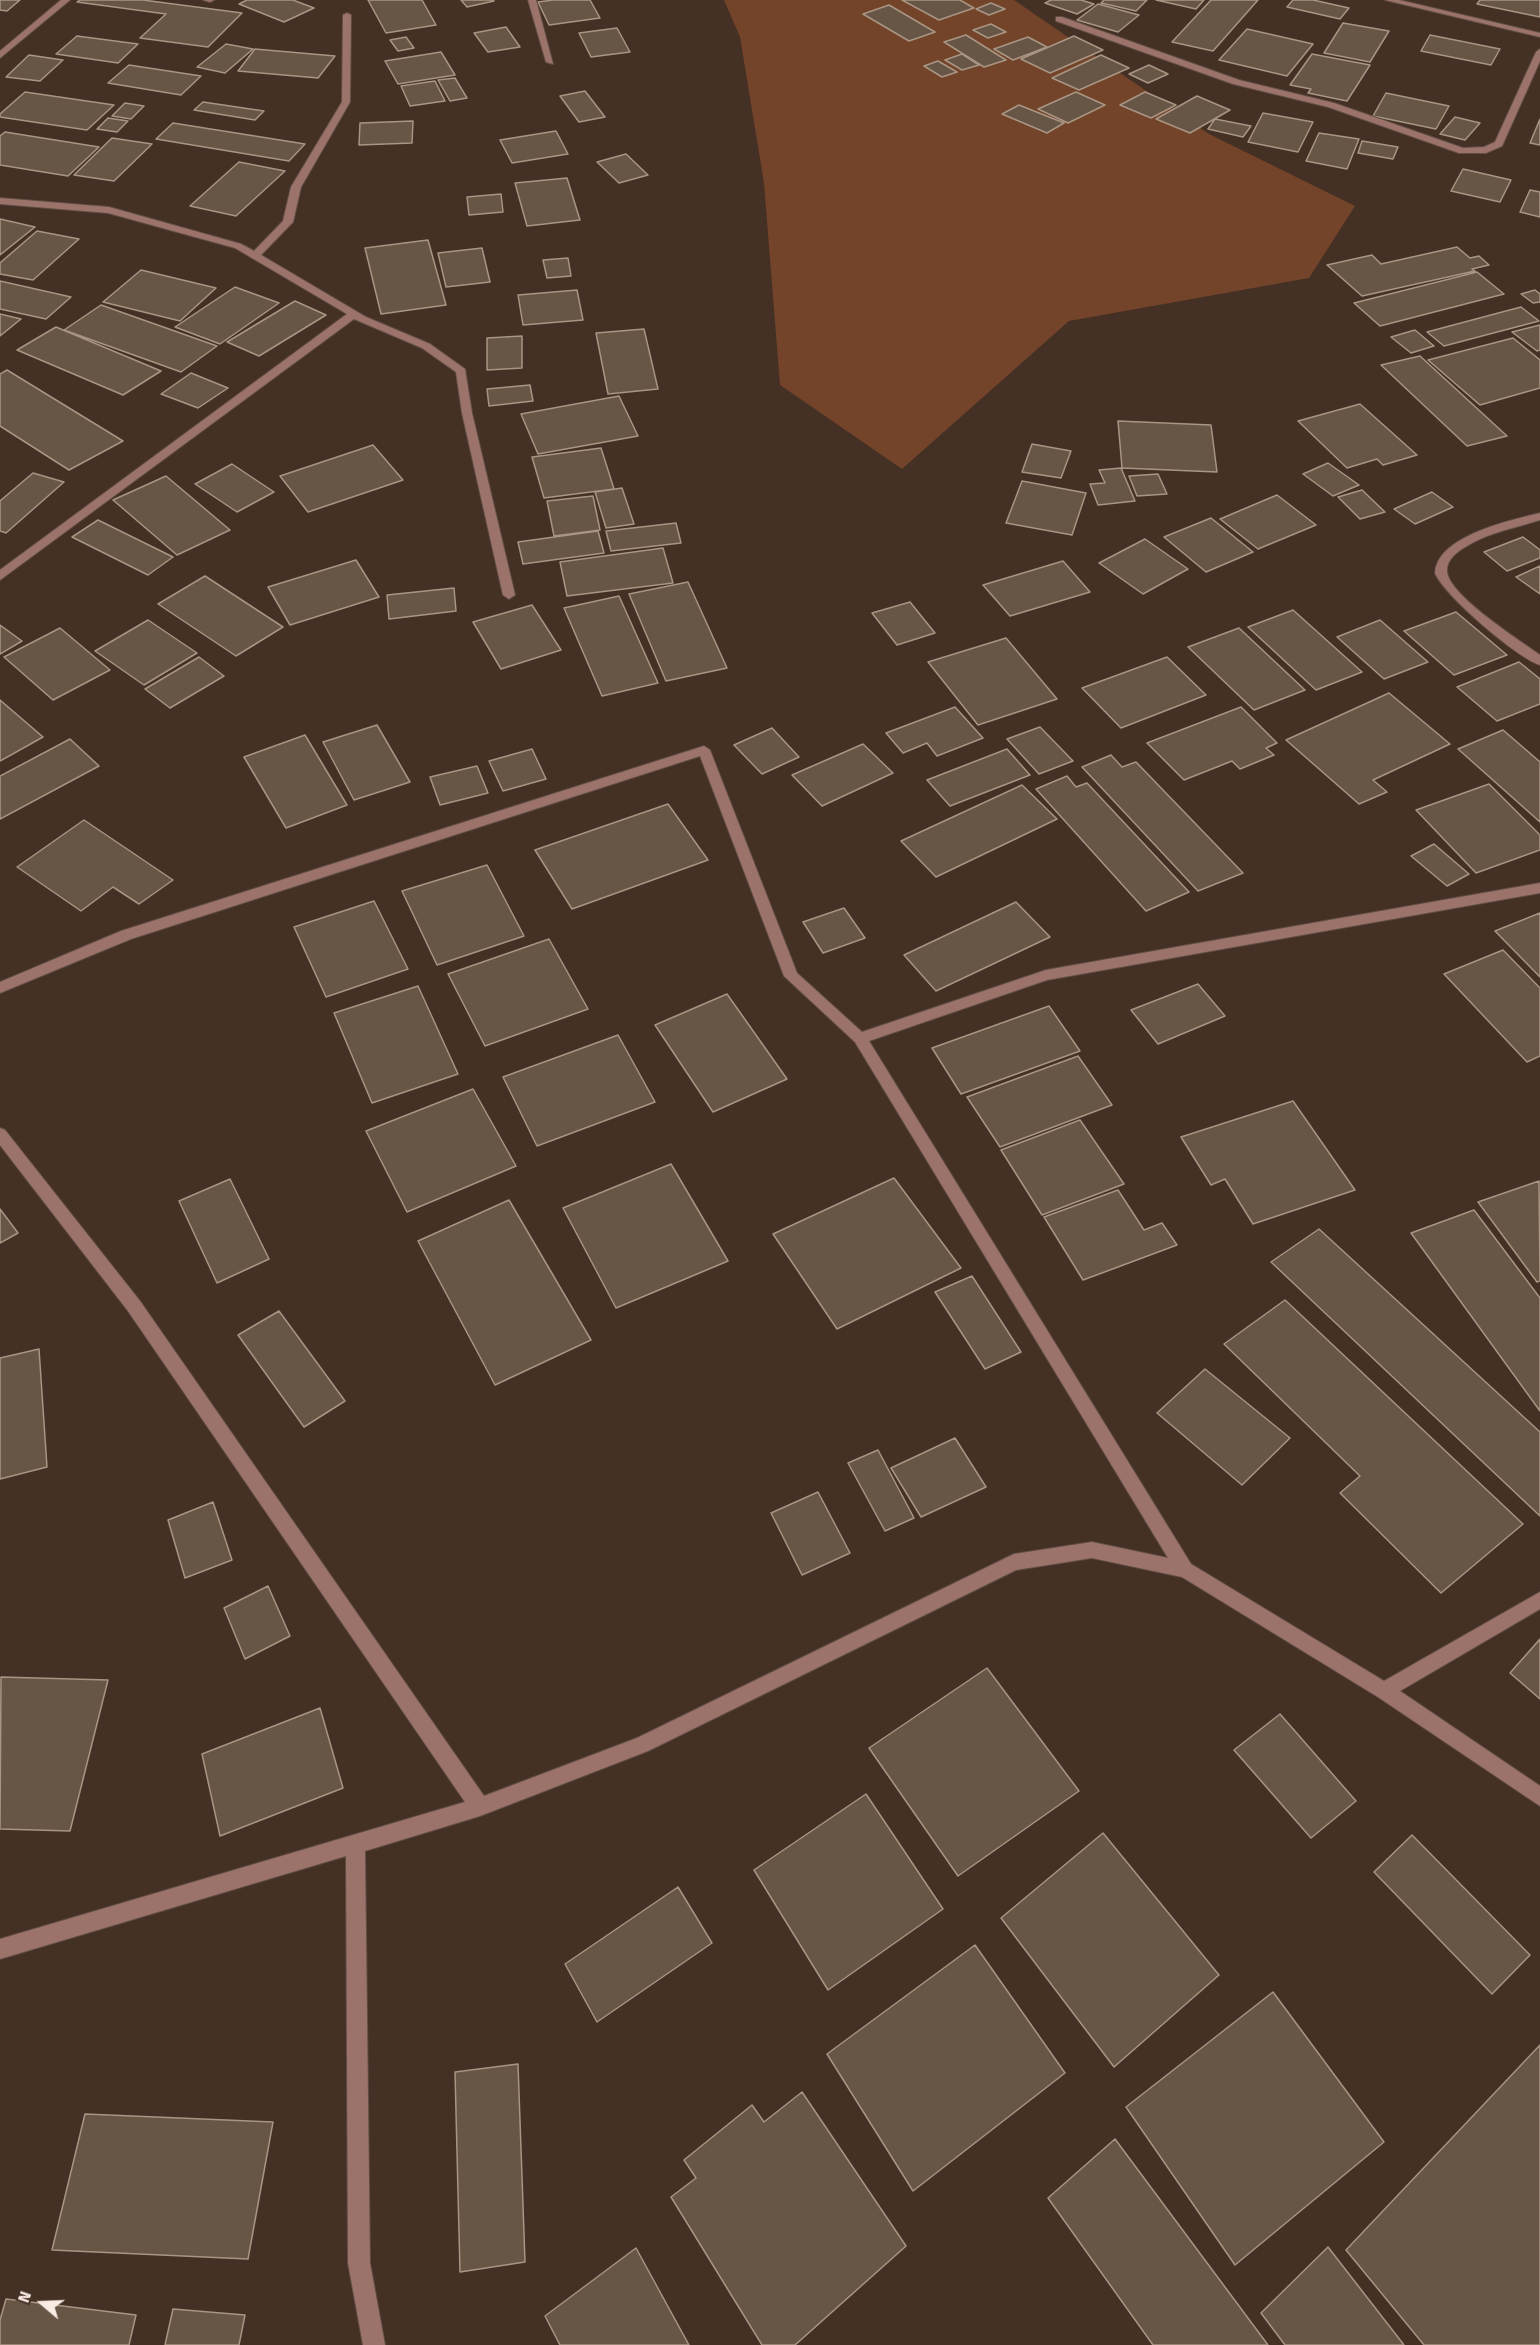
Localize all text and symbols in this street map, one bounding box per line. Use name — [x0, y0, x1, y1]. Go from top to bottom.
north arrow — [12, 2273, 72, 2333]
text: N — [14, 2289, 35, 2305]

